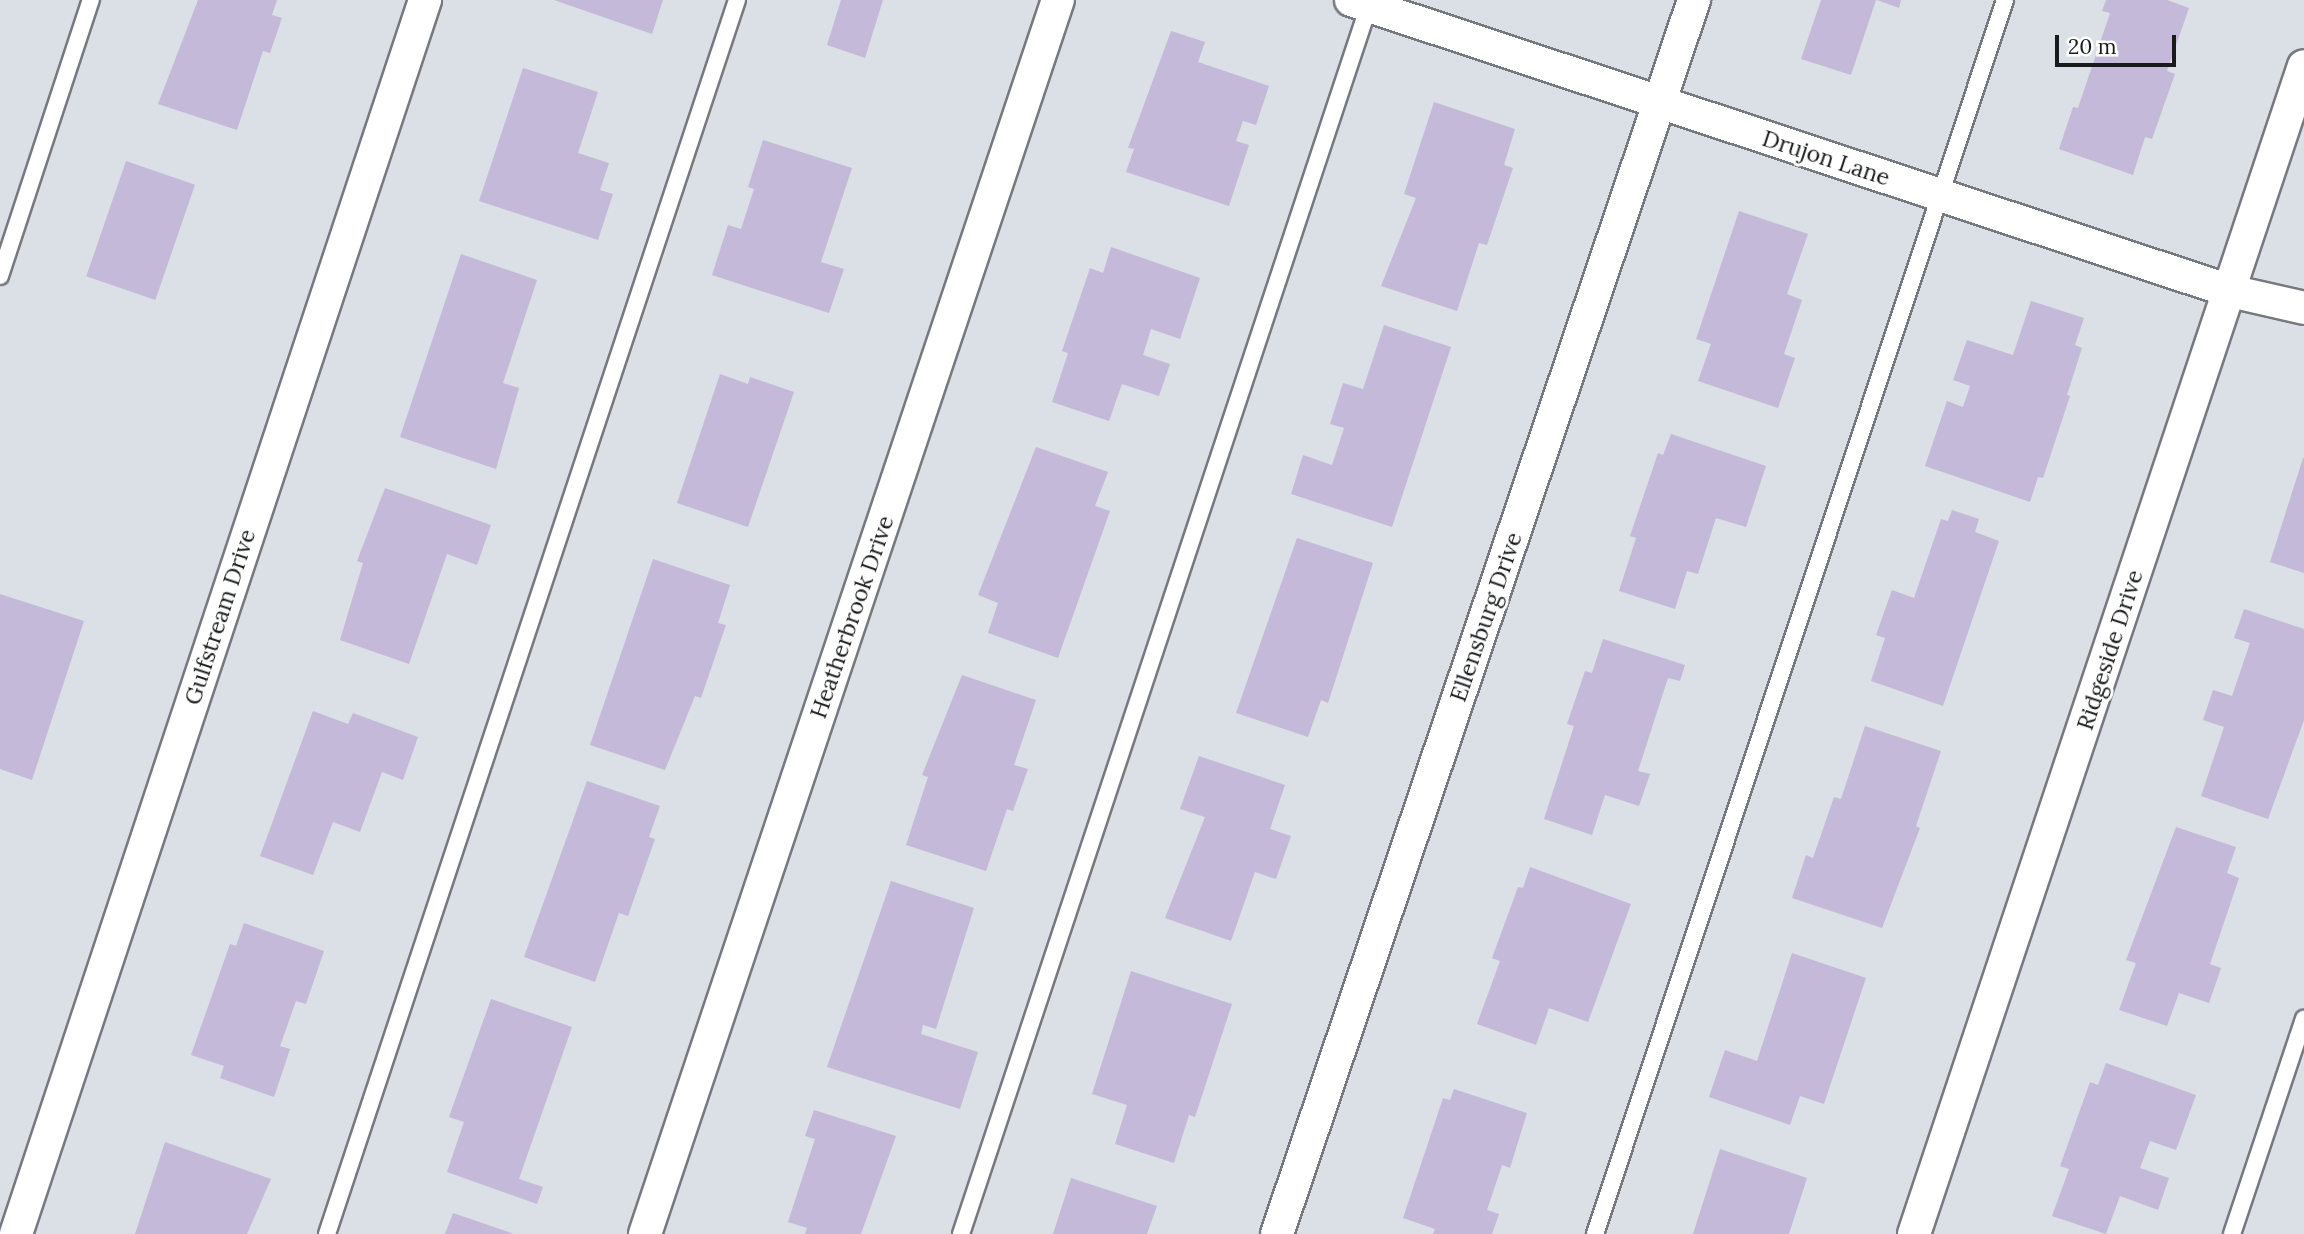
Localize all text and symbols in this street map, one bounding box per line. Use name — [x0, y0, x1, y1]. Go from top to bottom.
scale bar — [2059, 21, 2180, 65]
text: 20 m — [2068, 33, 2117, 60]
street label: Drujon Lane — [1759, 124, 1893, 192]
street label: Heatherbrook Drive — [804, 512, 900, 722]
street label: Gulfstream Drive — [179, 526, 261, 708]
street label: Ellensburg Drive — [1444, 529, 1528, 705]
street label: Ridgeside Drive — [2071, 566, 2149, 734]

